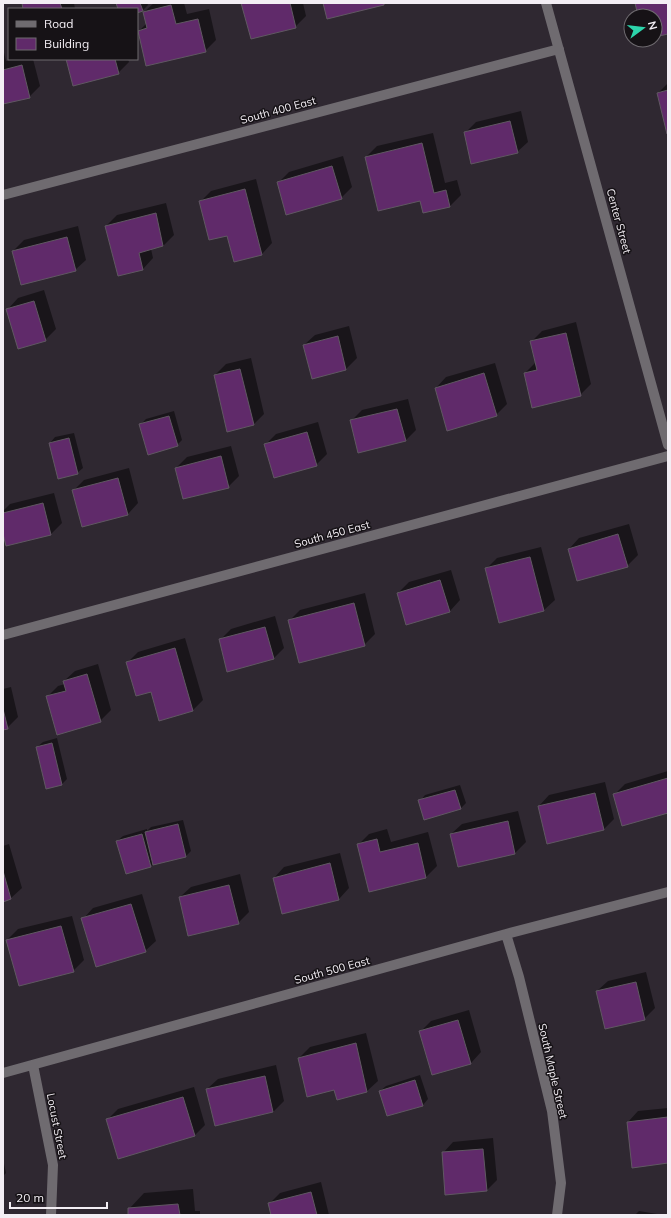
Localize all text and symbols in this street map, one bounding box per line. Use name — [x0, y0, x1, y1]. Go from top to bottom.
legend — [8, 8, 138, 60]
north arrow — [623, 8, 663, 48]
text: Road — [44, 16, 73, 31]
text: N — [645, 20, 660, 31]
text: Building — [44, 36, 89, 51]
street label: South 400 East — [239, 93, 317, 127]
street label: Center Street — [604, 187, 634, 255]
street label: South 450 East — [293, 517, 371, 551]
street label: South 500 East — [293, 953, 371, 987]
street label: South Maple Street — [535, 1022, 571, 1120]
street label: Locust Street — [44, 1092, 70, 1160]
scale bar — [10, 1184, 107, 1210]
text: 20 m — [16, 1190, 44, 1205]

